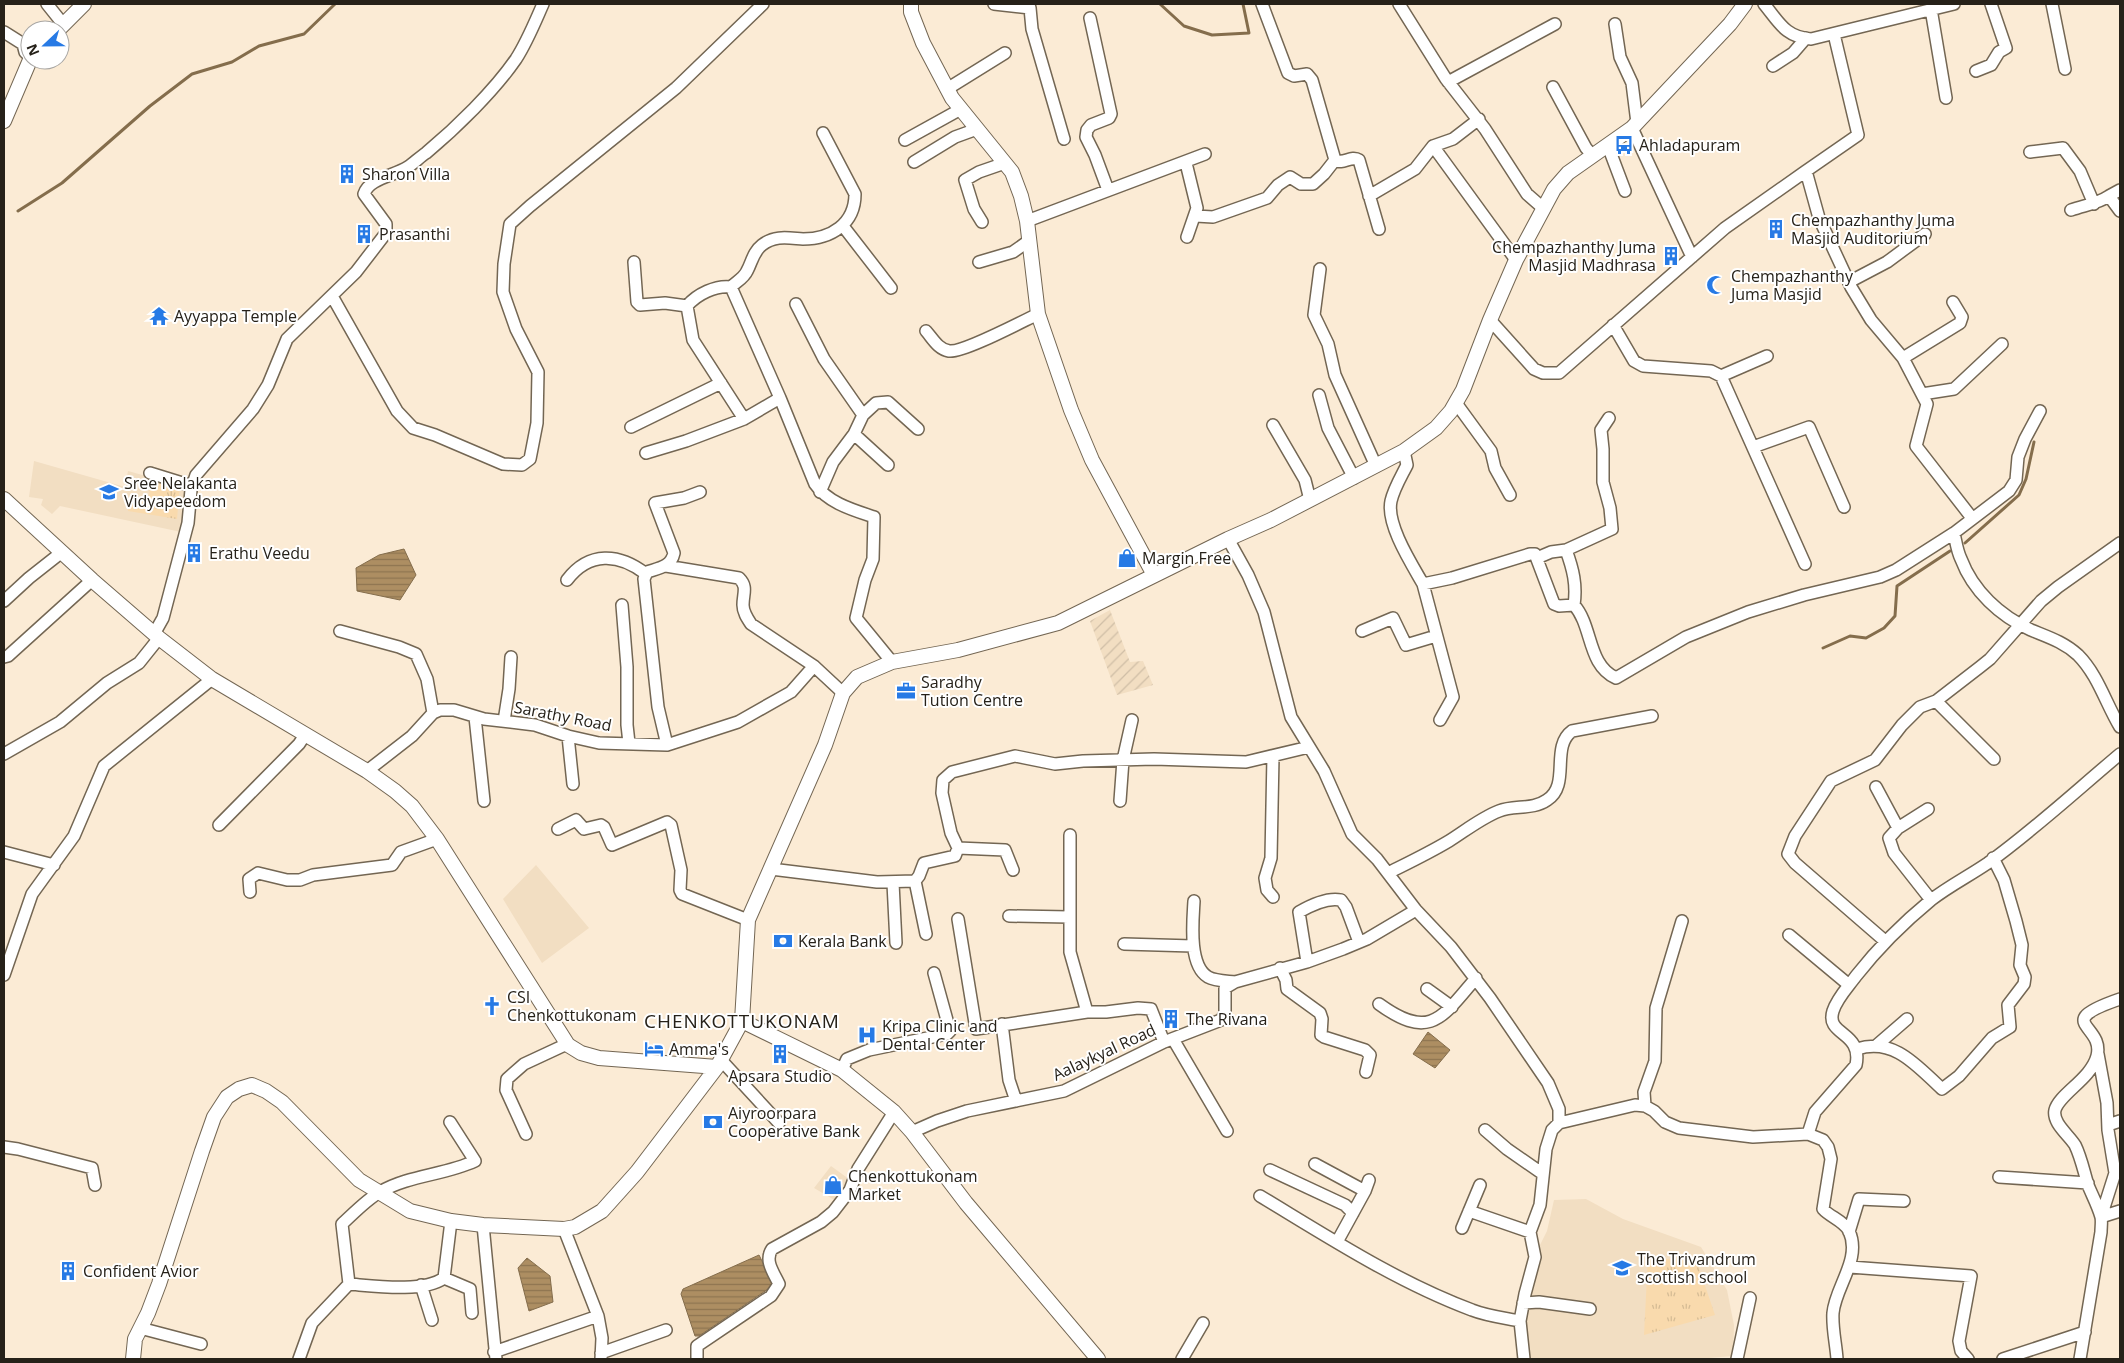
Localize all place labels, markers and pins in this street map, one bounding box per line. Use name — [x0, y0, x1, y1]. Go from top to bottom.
bus stop icon: Ahladapuram — [1613, 134, 1635, 156]
place label: Ahladapuram — [1639, 134, 1740, 156]
building icon: Sharon Villa — [336, 163, 358, 185]
place label: Sharon Villa — [362, 163, 450, 185]
place label: Chempazhanthy Juma Masjid Auditorium — [1791, 209, 1955, 249]
building icon: Chempazhanthy Juma Masjid Auditorium — [1765, 218, 1787, 240]
building icon: Prasanthi — [353, 223, 375, 245]
place label: Prasanthi — [379, 223, 450, 245]
place label: Chempazhanthy Juma Masjid Madhrasa — [1492, 236, 1656, 276]
building icon: Chempazhanthy Juma Masjid Madhrasa — [1660, 245, 1682, 267]
place label: Chempazhanthy Juma Masjid — [1729, 265, 1854, 305]
mosque icon: Chempazhanthy Juma Masjid — [1705, 274, 1727, 296]
temple icon: Ayyappa Temple — [148, 305, 170, 327]
place label: Ayyappa Temple — [174, 305, 297, 327]
place label: Sree Nelakanta Vidyapeedom — [124, 472, 237, 512]
school or university icon: Sree Nelakanta Vidyapeedom — [98, 481, 120, 503]
building icon: Erathu Veedu — [183, 542, 205, 564]
place label: Erathu Veedu — [209, 542, 310, 564]
shop icon: Margin Free — [1116, 547, 1138, 569]
place label: Margin Free — [1142, 547, 1231, 569]
place label: Saradhy Tution Centre — [921, 671, 1023, 711]
office icon: Saradhy Tution Centre — [895, 680, 917, 702]
bank icon: Kerala Bank — [772, 930, 794, 952]
place label: Kerala Bank — [798, 930, 887, 952]
place label: CSI Chenkottukonam — [507, 986, 636, 1026]
church icon: CSI Chenkottukonam — [481, 995, 503, 1017]
building icon: The Rivana — [1160, 1008, 1182, 1030]
place label: The Rivana — [1186, 1008, 1267, 1030]
place label: Kripa Clinic and Dental Center — [882, 1015, 998, 1055]
hospital icon: Kripa Clinic and Dental Center — [856, 1024, 878, 1046]
hotel icon: Amma's — [643, 1038, 665, 1060]
place label: Amma's — [669, 1038, 729, 1060]
building icon: Apsara Studio — [769, 1043, 791, 1065]
place label: Apsara Studio — [728, 1065, 832, 1087]
place label: Aiyroorpara Cooperative Bank — [728, 1102, 860, 1142]
bank icon: Aiyroorpara Cooperative Bank — [702, 1111, 724, 1133]
place label: Chenkottukonam Market — [848, 1165, 977, 1205]
shop icon: Chenkottukonam Market — [822, 1174, 844, 1196]
place label: The Trivandrum scottish school — [1637, 1248, 1756, 1288]
school or university icon: The Trivandrum scottish school — [1611, 1257, 1633, 1279]
building icon: Confident Avior — [57, 1260, 79, 1282]
place label: Confident Avior — [83, 1260, 199, 1282]

